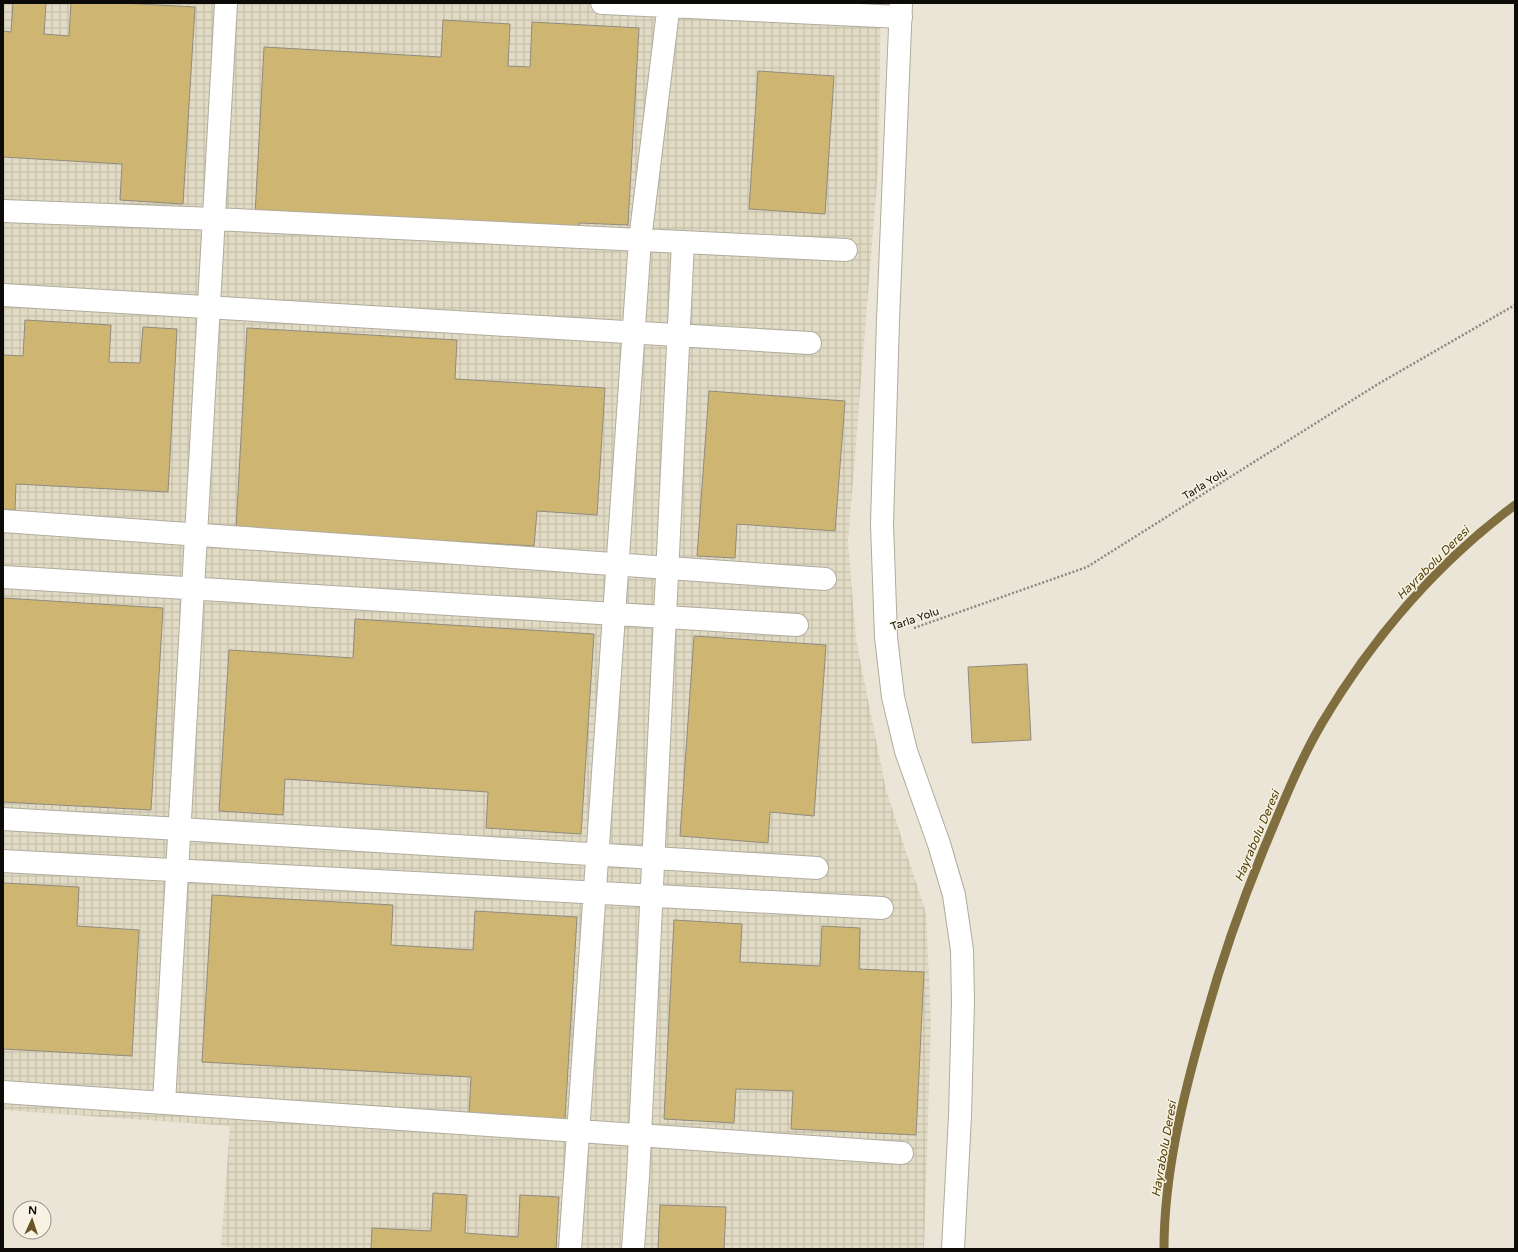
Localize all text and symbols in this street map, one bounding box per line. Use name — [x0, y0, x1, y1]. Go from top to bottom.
street label: Tarla Yolu — [1180, 465, 1230, 503]
water label: Hayrabolu Deresi — [1394, 522, 1474, 602]
street label: Tarla Yolu — [889, 605, 941, 633]
water label: Hayrabolu Deresi — [1232, 787, 1283, 884]
water label: Hayrabolu Deresi — [1149, 1098, 1180, 1198]
north arrow — [12, 1200, 52, 1240]
text: N — [28, 1204, 37, 1217]

